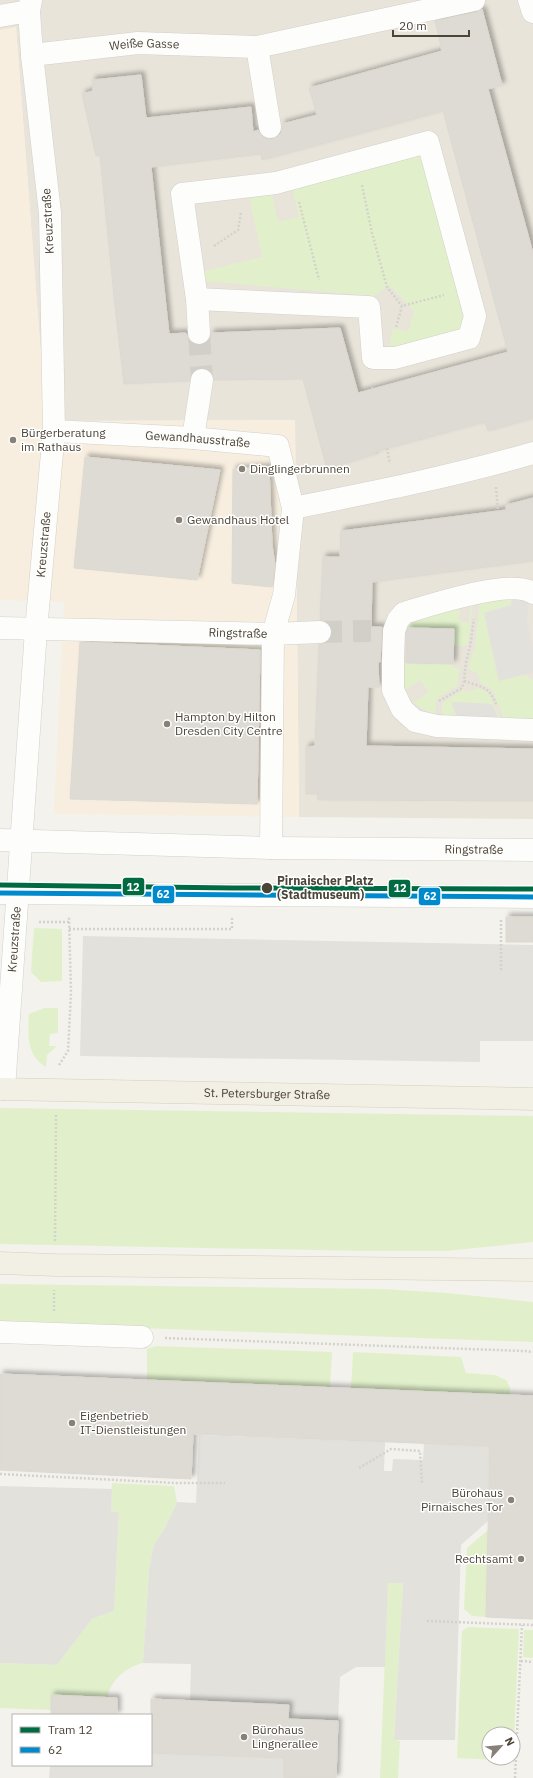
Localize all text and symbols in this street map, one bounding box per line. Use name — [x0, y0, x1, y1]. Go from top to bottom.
scale bar — [393, 12, 469, 38]
text: 20 m — [399, 18, 427, 33]
street label: Weiße Gasse — [108, 35, 180, 53]
street label: Kreuzstraße — [38, 187, 57, 254]
place label: Bürgerberatung im Rathaus — [21, 425, 106, 454]
street label: Gewandhausstraße — [145, 428, 251, 450]
marker: Bürgerberatung im Rathaus — [8, 435, 18, 445]
place label: Dinglingerbrunnen — [250, 461, 350, 476]
marker: Dinglingerbrunnen — [237, 464, 247, 474]
street label: Kreuzstraße — [33, 511, 54, 578]
place label: Gewandhaus Hotel — [187, 512, 289, 527]
marker: Gewandhaus Hotel — [174, 515, 184, 525]
street label: Ringstraße — [208, 625, 268, 641]
place label: Hampton by Hilton Dresden City Centre — [175, 709, 283, 738]
marker: Hampton by Hilton Dresden City Centre — [162, 719, 172, 729]
street label: Ringstraße — [444, 841, 504, 857]
place label: Pirnaischer Platz (Stadtmuseum) — [277, 873, 373, 902]
line badge: 12 — [122, 877, 145, 896]
line badge: 12 — [388, 879, 411, 898]
text: 12 — [126, 880, 140, 894]
marker: Pirnaischer Platz (Stadtmuseum) — [260, 881, 274, 895]
text: 12 — [393, 881, 407, 895]
line badge: 62 — [152, 885, 175, 904]
text: 62 — [156, 887, 170, 901]
line badge: 62 — [418, 887, 441, 906]
text: 62 — [423, 889, 437, 903]
street label: Kreuzstraße — [4, 906, 24, 973]
street label: St. Petersburger Straße — [204, 1085, 331, 1102]
place label: Eigenbetrieb IT-Dienstleistungen — [80, 1408, 186, 1437]
marker: Eigenbetrieb IT-Dienstleistungen — [67, 1418, 77, 1428]
place label: Bürohaus Pirnaisches Tor — [421, 1485, 504, 1514]
marker: Bürohaus Pirnaisches Tor — [506, 1495, 516, 1505]
place label: Rechtsamt — [455, 1551, 513, 1566]
marker: Rechtsamt — [516, 1554, 526, 1564]
legend — [12, 1714, 152, 1766]
text: Tram 12 — [48, 1722, 93, 1737]
place label: Bürohaus Lingnerallee — [252, 1722, 318, 1751]
north arrow — [481, 1726, 521, 1766]
marker: Bürohaus Lingnerallee — [239, 1732, 249, 1742]
text: N — [502, 1735, 518, 1748]
text: 62 — [48, 1742, 62, 1757]

